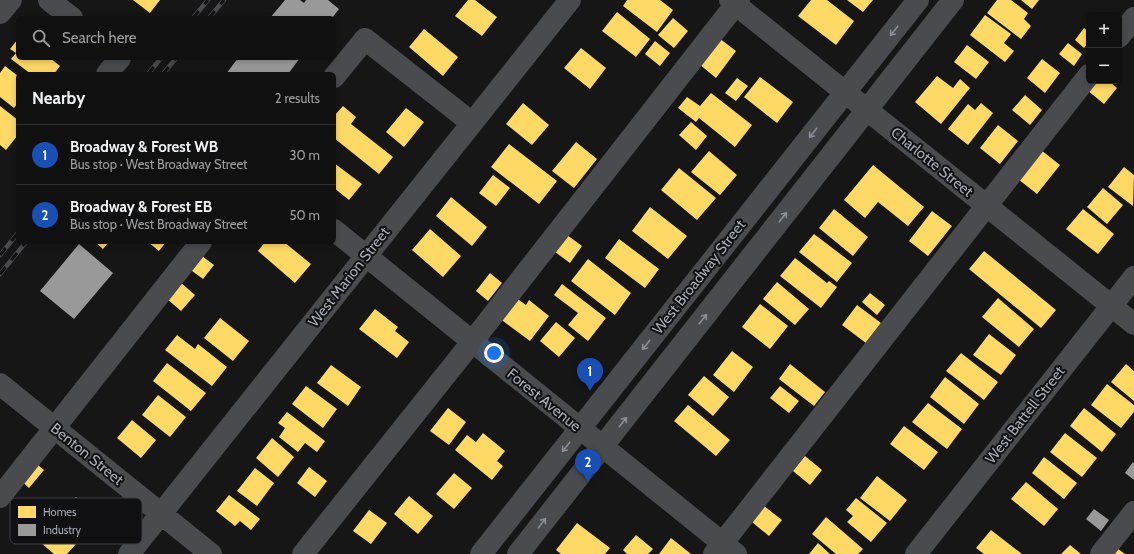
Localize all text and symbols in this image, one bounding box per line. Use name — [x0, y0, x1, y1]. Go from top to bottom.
map controls — [1086, 12, 1122, 84]
button: + — [1086, 12, 1122, 48]
search box — [16, 16, 336, 60]
one-way arrow — [889, 25, 898, 36]
icon: search — [30, 27, 52, 49]
text: Search here — [62, 29, 137, 47]
button: − — [1086, 48, 1122, 84]
text: Nearby — [32, 88, 85, 108]
text: 2 results — [275, 90, 320, 106]
street label: Charlotte Street — [887, 123, 977, 201]
one-way arrow — [809, 127, 818, 138]
text: Broadway & Forest WB — [70, 138, 218, 156]
text: 1 — [43, 147, 47, 163]
text: 30 m — [290, 147, 320, 163]
text: Bus stop · West Broadway Street — [70, 156, 247, 172]
text: Broadway & Forest EB — [70, 198, 212, 216]
text: 2 — [42, 207, 48, 223]
text: 50 m — [290, 207, 320, 223]
one-way arrow — [779, 211, 787, 222]
text: Bus stop · West Broadway Street — [70, 216, 247, 232]
street label: West Broadway Street — [649, 216, 749, 338]
street label: West Marion Street — [304, 224, 394, 330]
one-way arrow — [699, 314, 707, 325]
one-way arrow — [642, 339, 650, 350]
your location — [484, 343, 504, 363]
pin: 1 — [577, 358, 603, 391]
street label: West Battell Street — [981, 363, 1069, 467]
street label: Forest Avenue — [503, 365, 585, 435]
one-way arrow — [619, 416, 627, 427]
street label: Benton Street — [47, 419, 127, 489]
one-way arrow — [561, 441, 570, 452]
pin: 2 — [575, 449, 601, 482]
legend — [10, 498, 142, 544]
text: Homes — [43, 505, 77, 519]
one-way arrow — [538, 518, 547, 529]
text: Industry — [43, 523, 81, 537]

